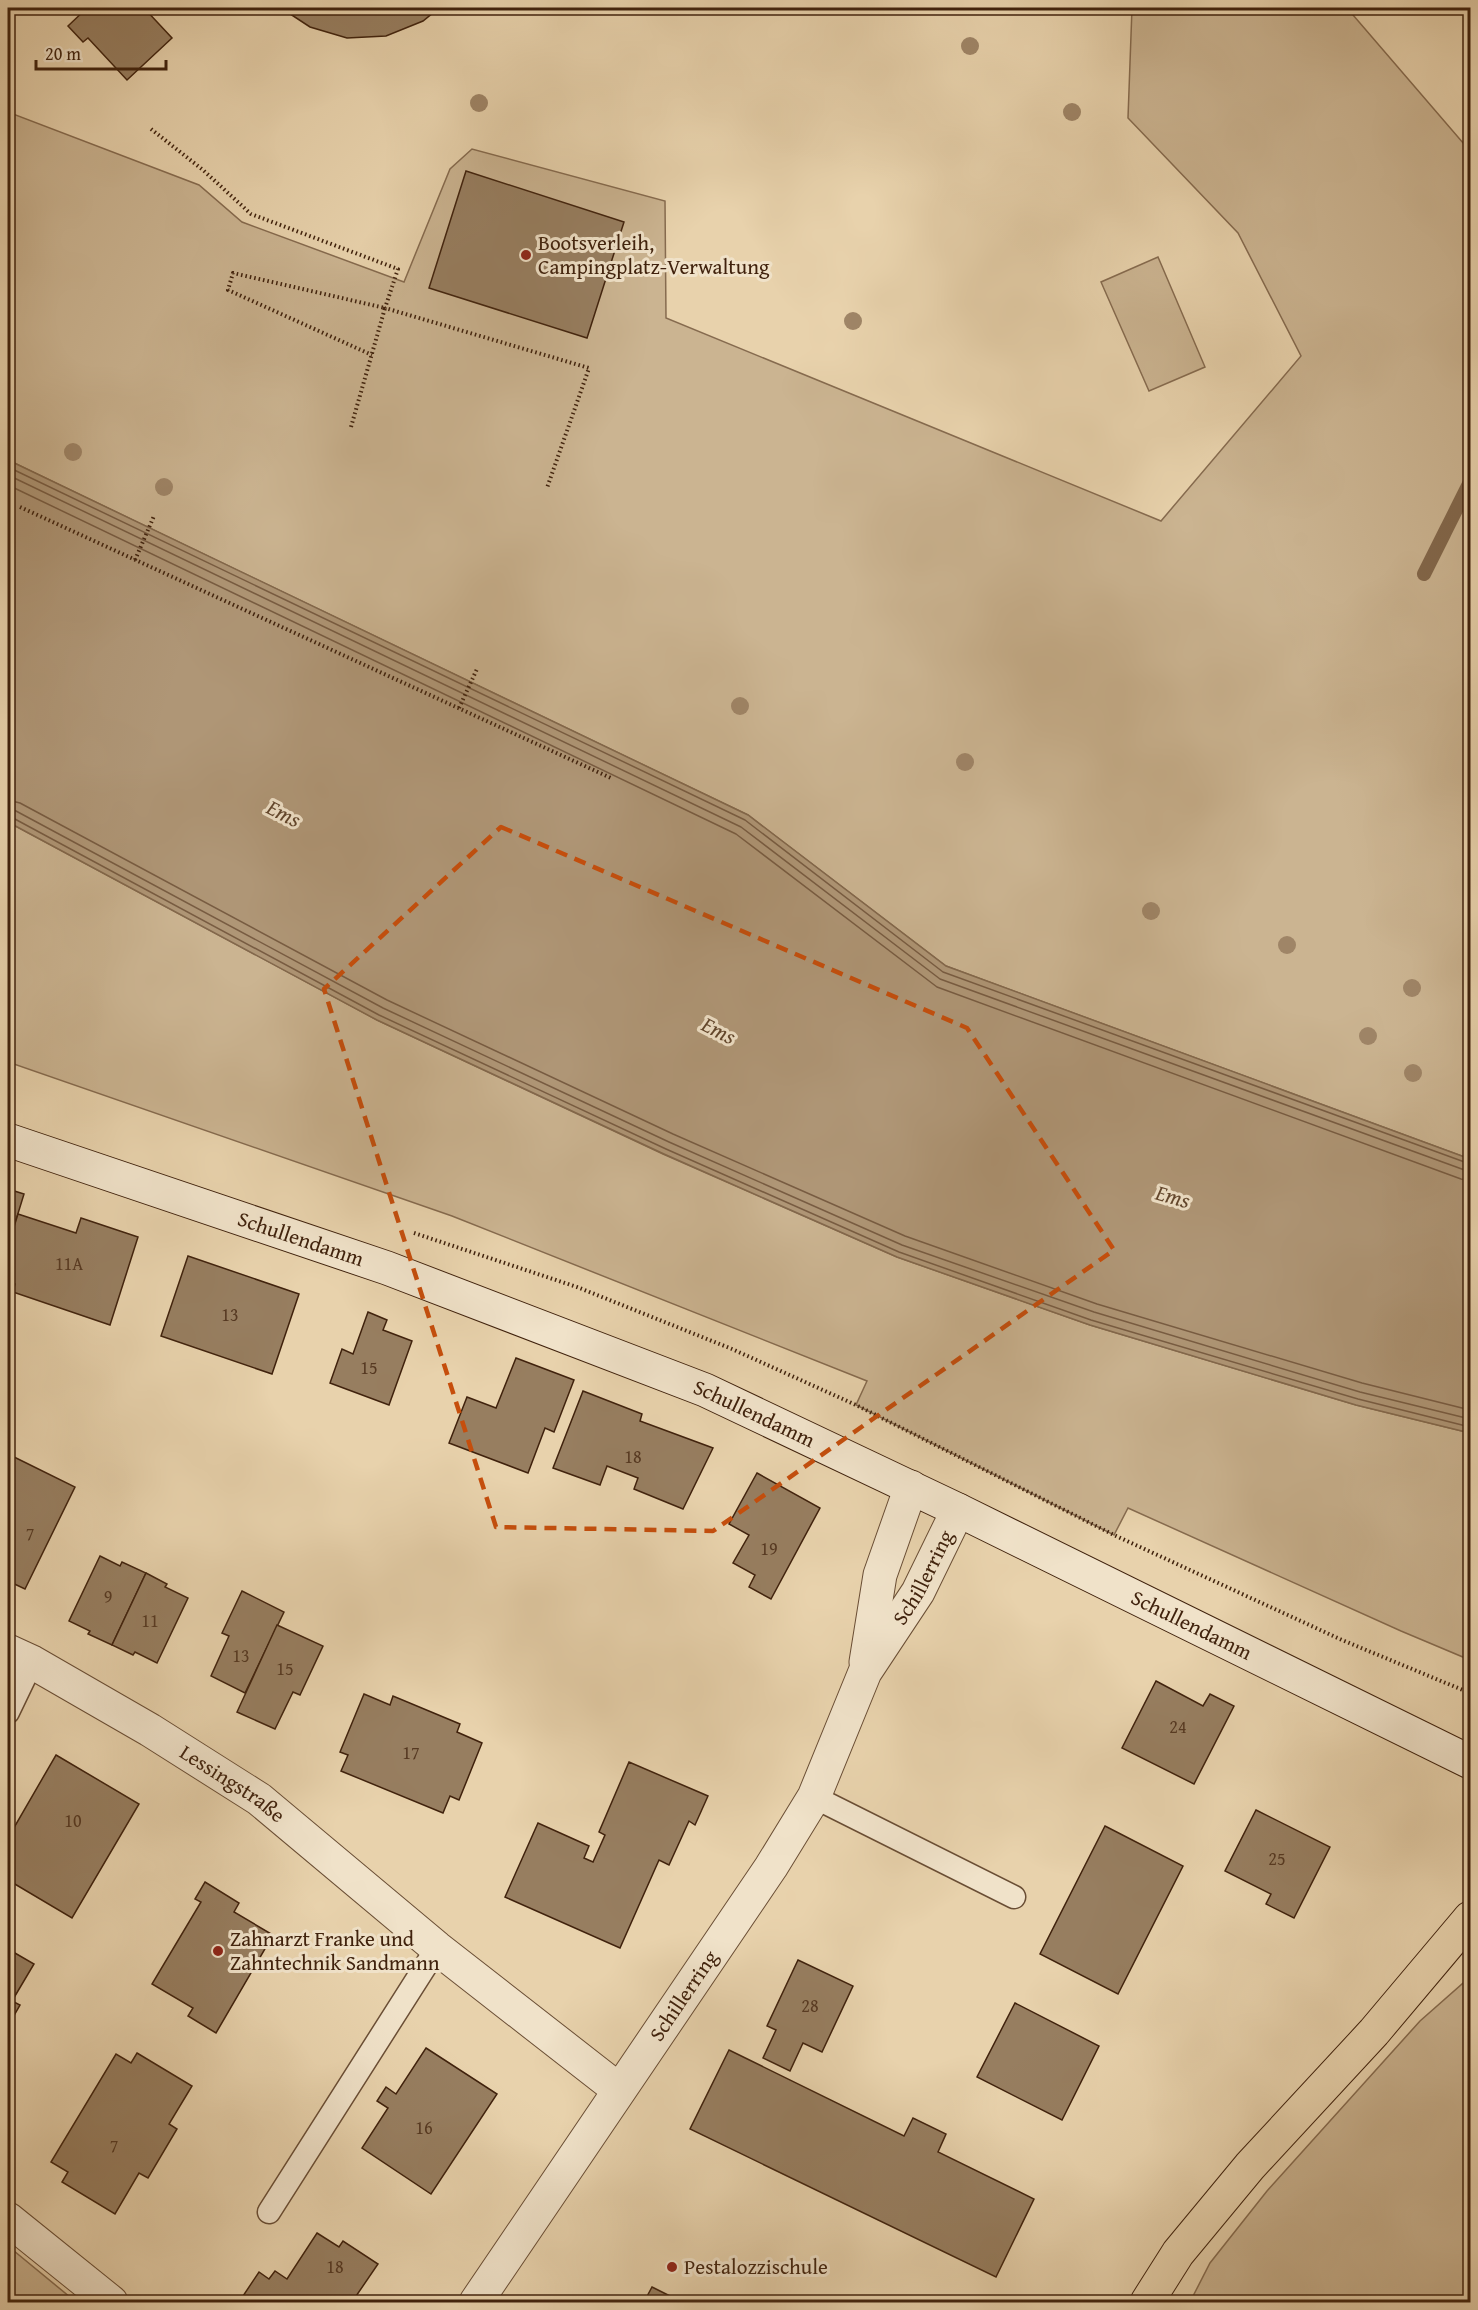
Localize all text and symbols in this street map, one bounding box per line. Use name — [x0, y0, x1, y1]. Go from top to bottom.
scale bar — [36, 33, 166, 71]
text: 20 m — [45, 40, 81, 67]
place label: Bootsverleih, Campingplatz-Verwaltung — [538, 227, 770, 282]
marker: Bootsverleih, Campingplatz-Verwaltung — [519, 248, 533, 262]
water label: Ems — [260, 790, 307, 835]
water label: Ems — [695, 1007, 742, 1052]
water label: Ems — [1151, 1176, 1194, 1216]
street label: Schullendamm — [234, 1203, 368, 1274]
house number: 11A — [55, 1250, 83, 1277]
house number: 13 — [221, 1301, 239, 1328]
house number: 15 — [360, 1354, 378, 1381]
street label: Schullendamm — [689, 1371, 820, 1455]
house number: 18 — [624, 1443, 642, 1470]
house number: 7 — [26, 1520, 34, 1547]
street label: Schillerring — [884, 1524, 961, 1631]
house number: 19 — [760, 1535, 778, 1562]
street label: Schullendamm — [1126, 1582, 1258, 1667]
house number: 9 — [104, 1583, 112, 1610]
house number: 11 — [141, 1607, 159, 1634]
house number: 13 — [232, 1642, 250, 1669]
house number: 15 — [276, 1655, 294, 1682]
house number: 24 — [1169, 1713, 1187, 1740]
street label: Lessingstraße — [174, 1737, 292, 1830]
house number: 17 — [402, 1739, 420, 1766]
house number: 10 — [64, 1807, 82, 1834]
house number: 25 — [1268, 1845, 1286, 1872]
place label: Zahnarzt Franke und Zahntechnik Sandmann — [230, 1923, 440, 1978]
street label: Schillerring — [641, 1943, 726, 2047]
marker: Zahnarzt Franke und Zahntechnik Sandmann — [211, 1944, 225, 1958]
house number: 28 — [801, 1992, 819, 2019]
house number: 16 — [415, 2114, 433, 2141]
house number: 7 — [110, 2132, 118, 2159]
place label: Pestalozzischule — [684, 2251, 828, 2282]
house number: 18 — [326, 2253, 344, 2280]
marker: Pestalozzischule — [665, 2260, 679, 2274]

